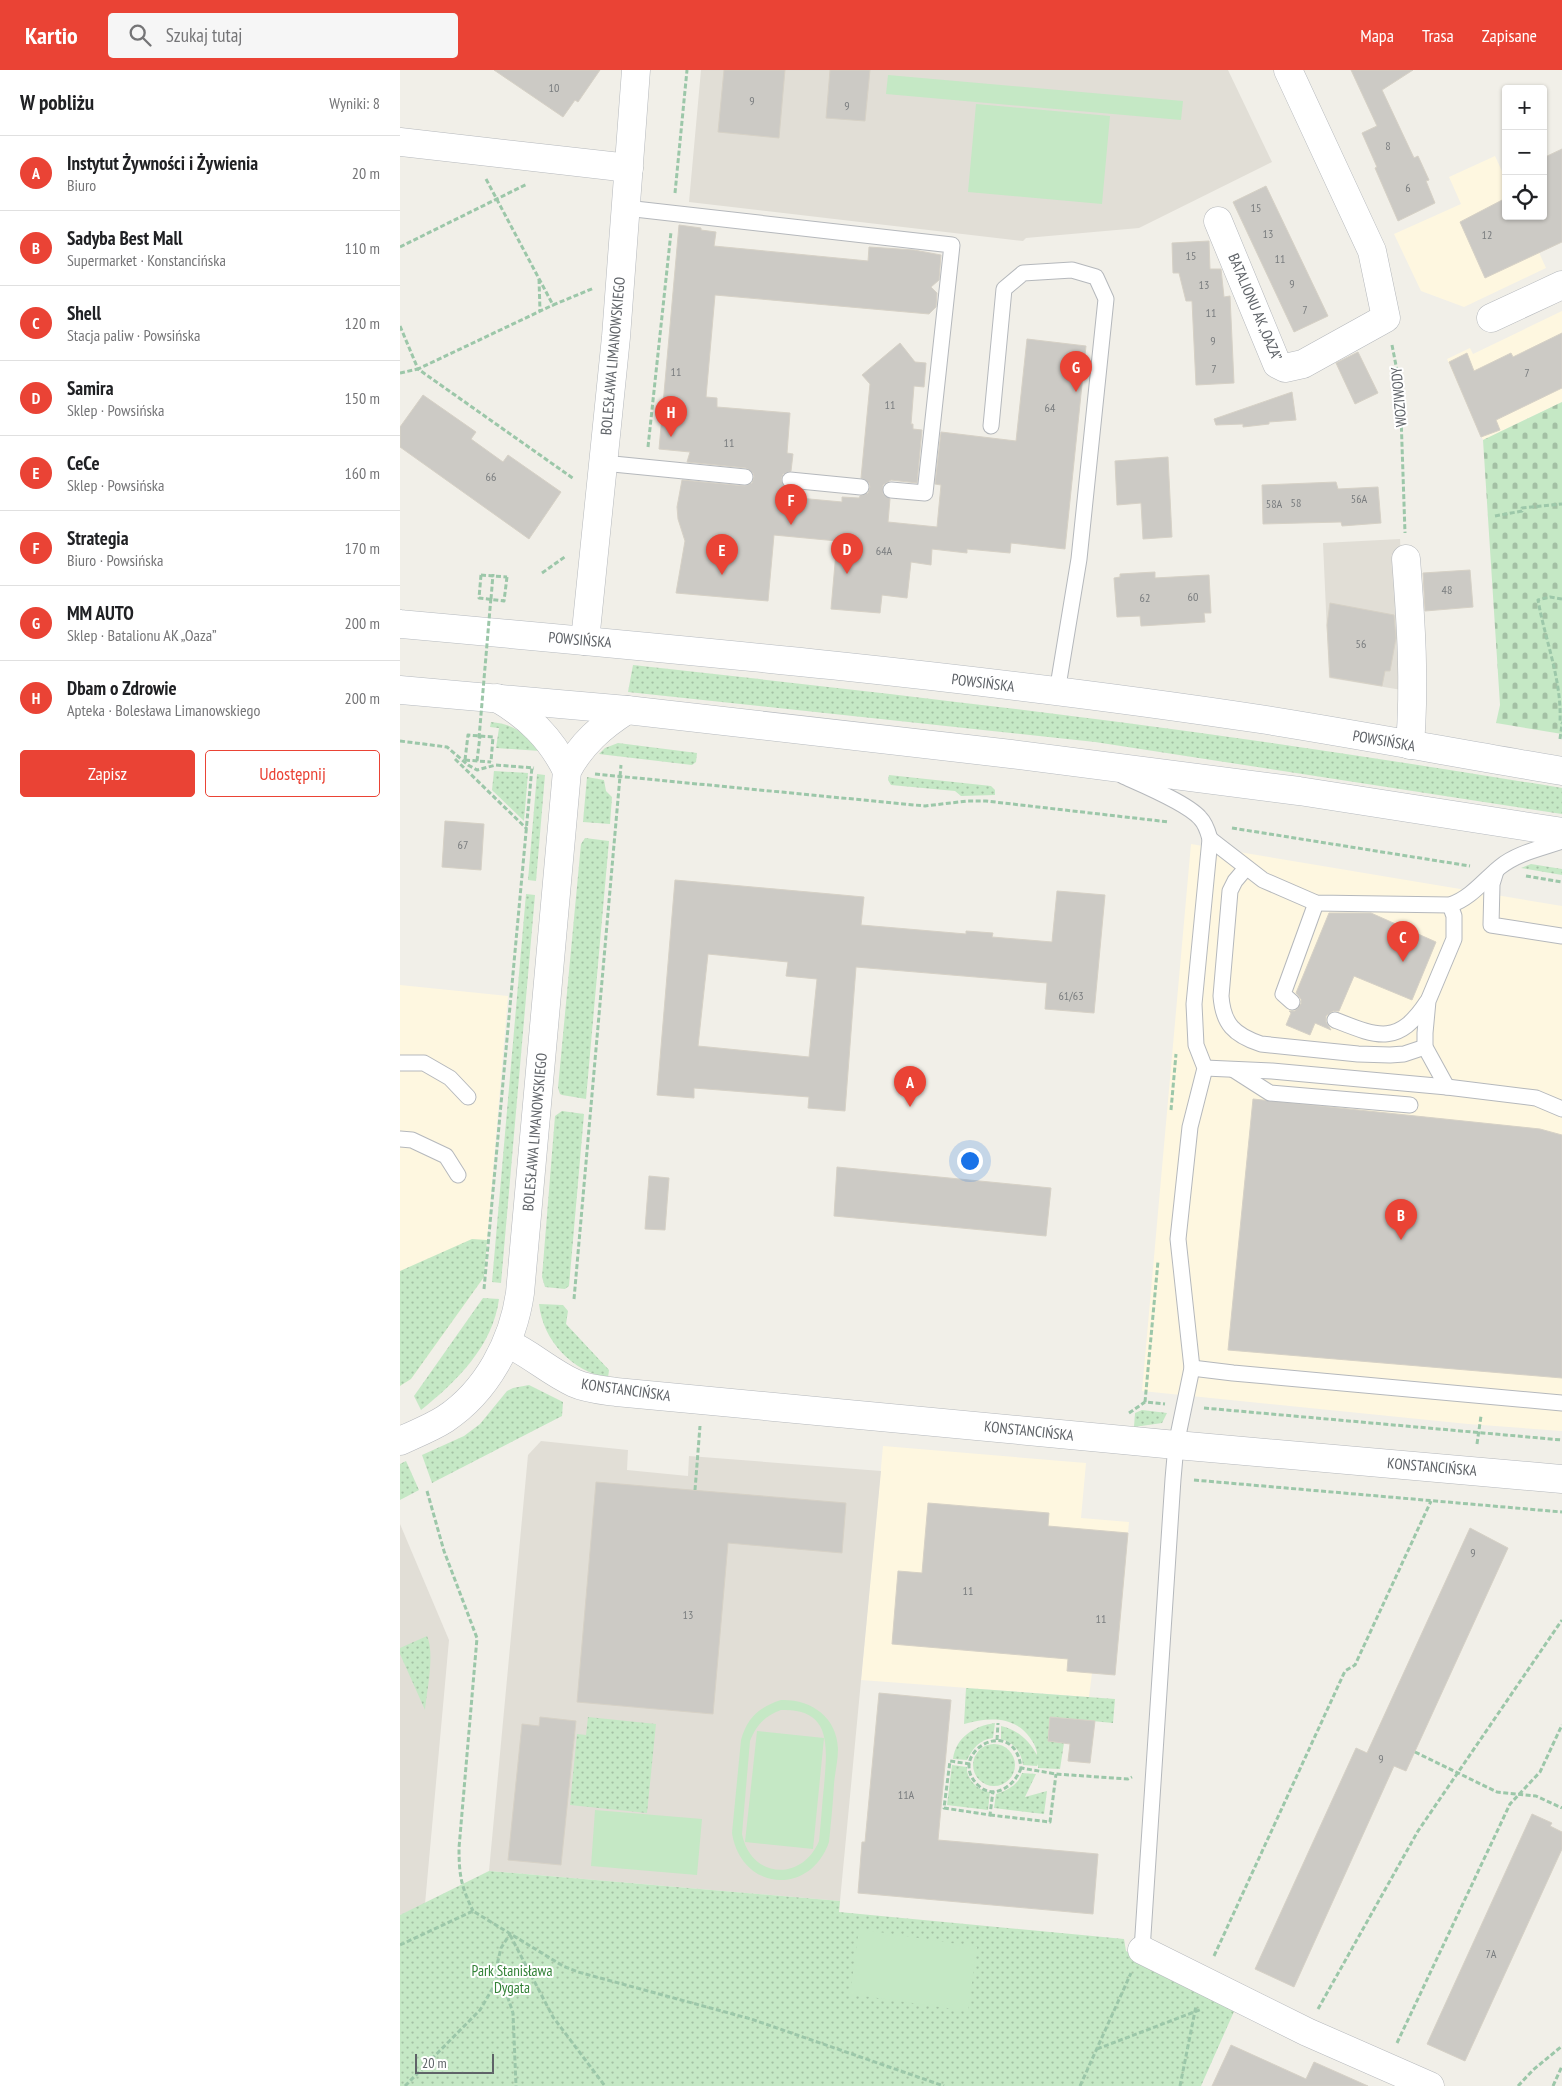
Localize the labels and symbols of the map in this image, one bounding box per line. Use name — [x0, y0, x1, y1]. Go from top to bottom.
house number: 10 — [549, 80, 559, 95]
house number: 9 — [749, 93, 755, 108]
house number: 9 — [844, 98, 850, 113]
house number: 8 — [1385, 138, 1391, 153]
house number: 6 — [1405, 180, 1411, 195]
house number: 15 — [1251, 200, 1261, 215]
house number: 13 — [1263, 226, 1273, 241]
house number: 12 — [1482, 227, 1492, 242]
house number: 15 — [1186, 248, 1196, 263]
street label: BATALIONU AK „OAZA” — [1224, 250, 1287, 363]
house number: 11 — [1275, 251, 1285, 266]
street label: BOLESŁAWA LIMANOWSKIEGO — [596, 276, 629, 436]
house number: 9 — [1289, 276, 1295, 291]
house number: 13 — [1199, 277, 1209, 292]
house number: 7 — [1302, 302, 1308, 317]
house number: 11 — [1206, 305, 1216, 320]
house number: 9 — [1210, 333, 1216, 348]
pin: G — [1060, 351, 1092, 392]
house number: 7 — [1211, 361, 1217, 376]
house number: 11 — [671, 364, 681, 379]
house number: 7 — [1524, 365, 1530, 380]
street label: WOZIWODY — [1386, 366, 1411, 428]
pin: H — [655, 396, 687, 437]
house number: 11 — [885, 397, 895, 412]
house number: 64 — [1045, 400, 1056, 415]
house number: 11 — [724, 435, 734, 450]
house number: 66 — [486, 469, 496, 484]
pin: F — [775, 484, 807, 525]
house number: 56A — [1351, 491, 1368, 506]
house number: 58 — [1291, 495, 1301, 510]
house number: 58A — [1266, 496, 1283, 511]
pin: D — [831, 533, 863, 574]
pin: E — [706, 534, 738, 575]
house number: 64A — [876, 543, 893, 558]
house number: 48 — [1442, 582, 1452, 597]
house number: 60 — [1188, 589, 1198, 604]
house number: 62 — [1140, 590, 1150, 605]
street label: POWSIŃSKA — [548, 627, 613, 652]
house number: 56 — [1356, 636, 1366, 651]
street label: POWSIŃSKA — [951, 669, 1016, 696]
street label: POWSIŃSKA — [1351, 726, 1418, 756]
house number: 67 — [458, 837, 468, 852]
pin: C — [1387, 921, 1419, 962]
house number: 61/63 — [1058, 988, 1084, 1003]
street label: BOLESŁAWA LIMANOWSKIEGO — [518, 1052, 551, 1212]
pin: A — [894, 1066, 926, 1107]
your location — [957, 1148, 983, 1174]
pin: B — [1385, 1199, 1417, 1240]
street label: KONSTANCIŃSKA — [580, 1374, 673, 1405]
street label: KONSTANCIŃSKA — [983, 1416, 1076, 1445]
street label: KONSTANCIŃSKA — [1386, 1453, 1479, 1480]
house number: 9 — [1470, 1545, 1476, 1560]
house number: 11 — [963, 1583, 973, 1598]
house number: 13 — [683, 1607, 693, 1622]
house number: 11 — [1096, 1611, 1106, 1626]
house number: 9 — [1378, 1751, 1384, 1766]
house number: 11A — [898, 1787, 915, 1802]
house number: 7A — [1486, 1946, 1497, 1961]
park label: Park Stanisława Dygata — [472, 1961, 552, 1997]
scale bar — [415, 2051, 494, 2074]

